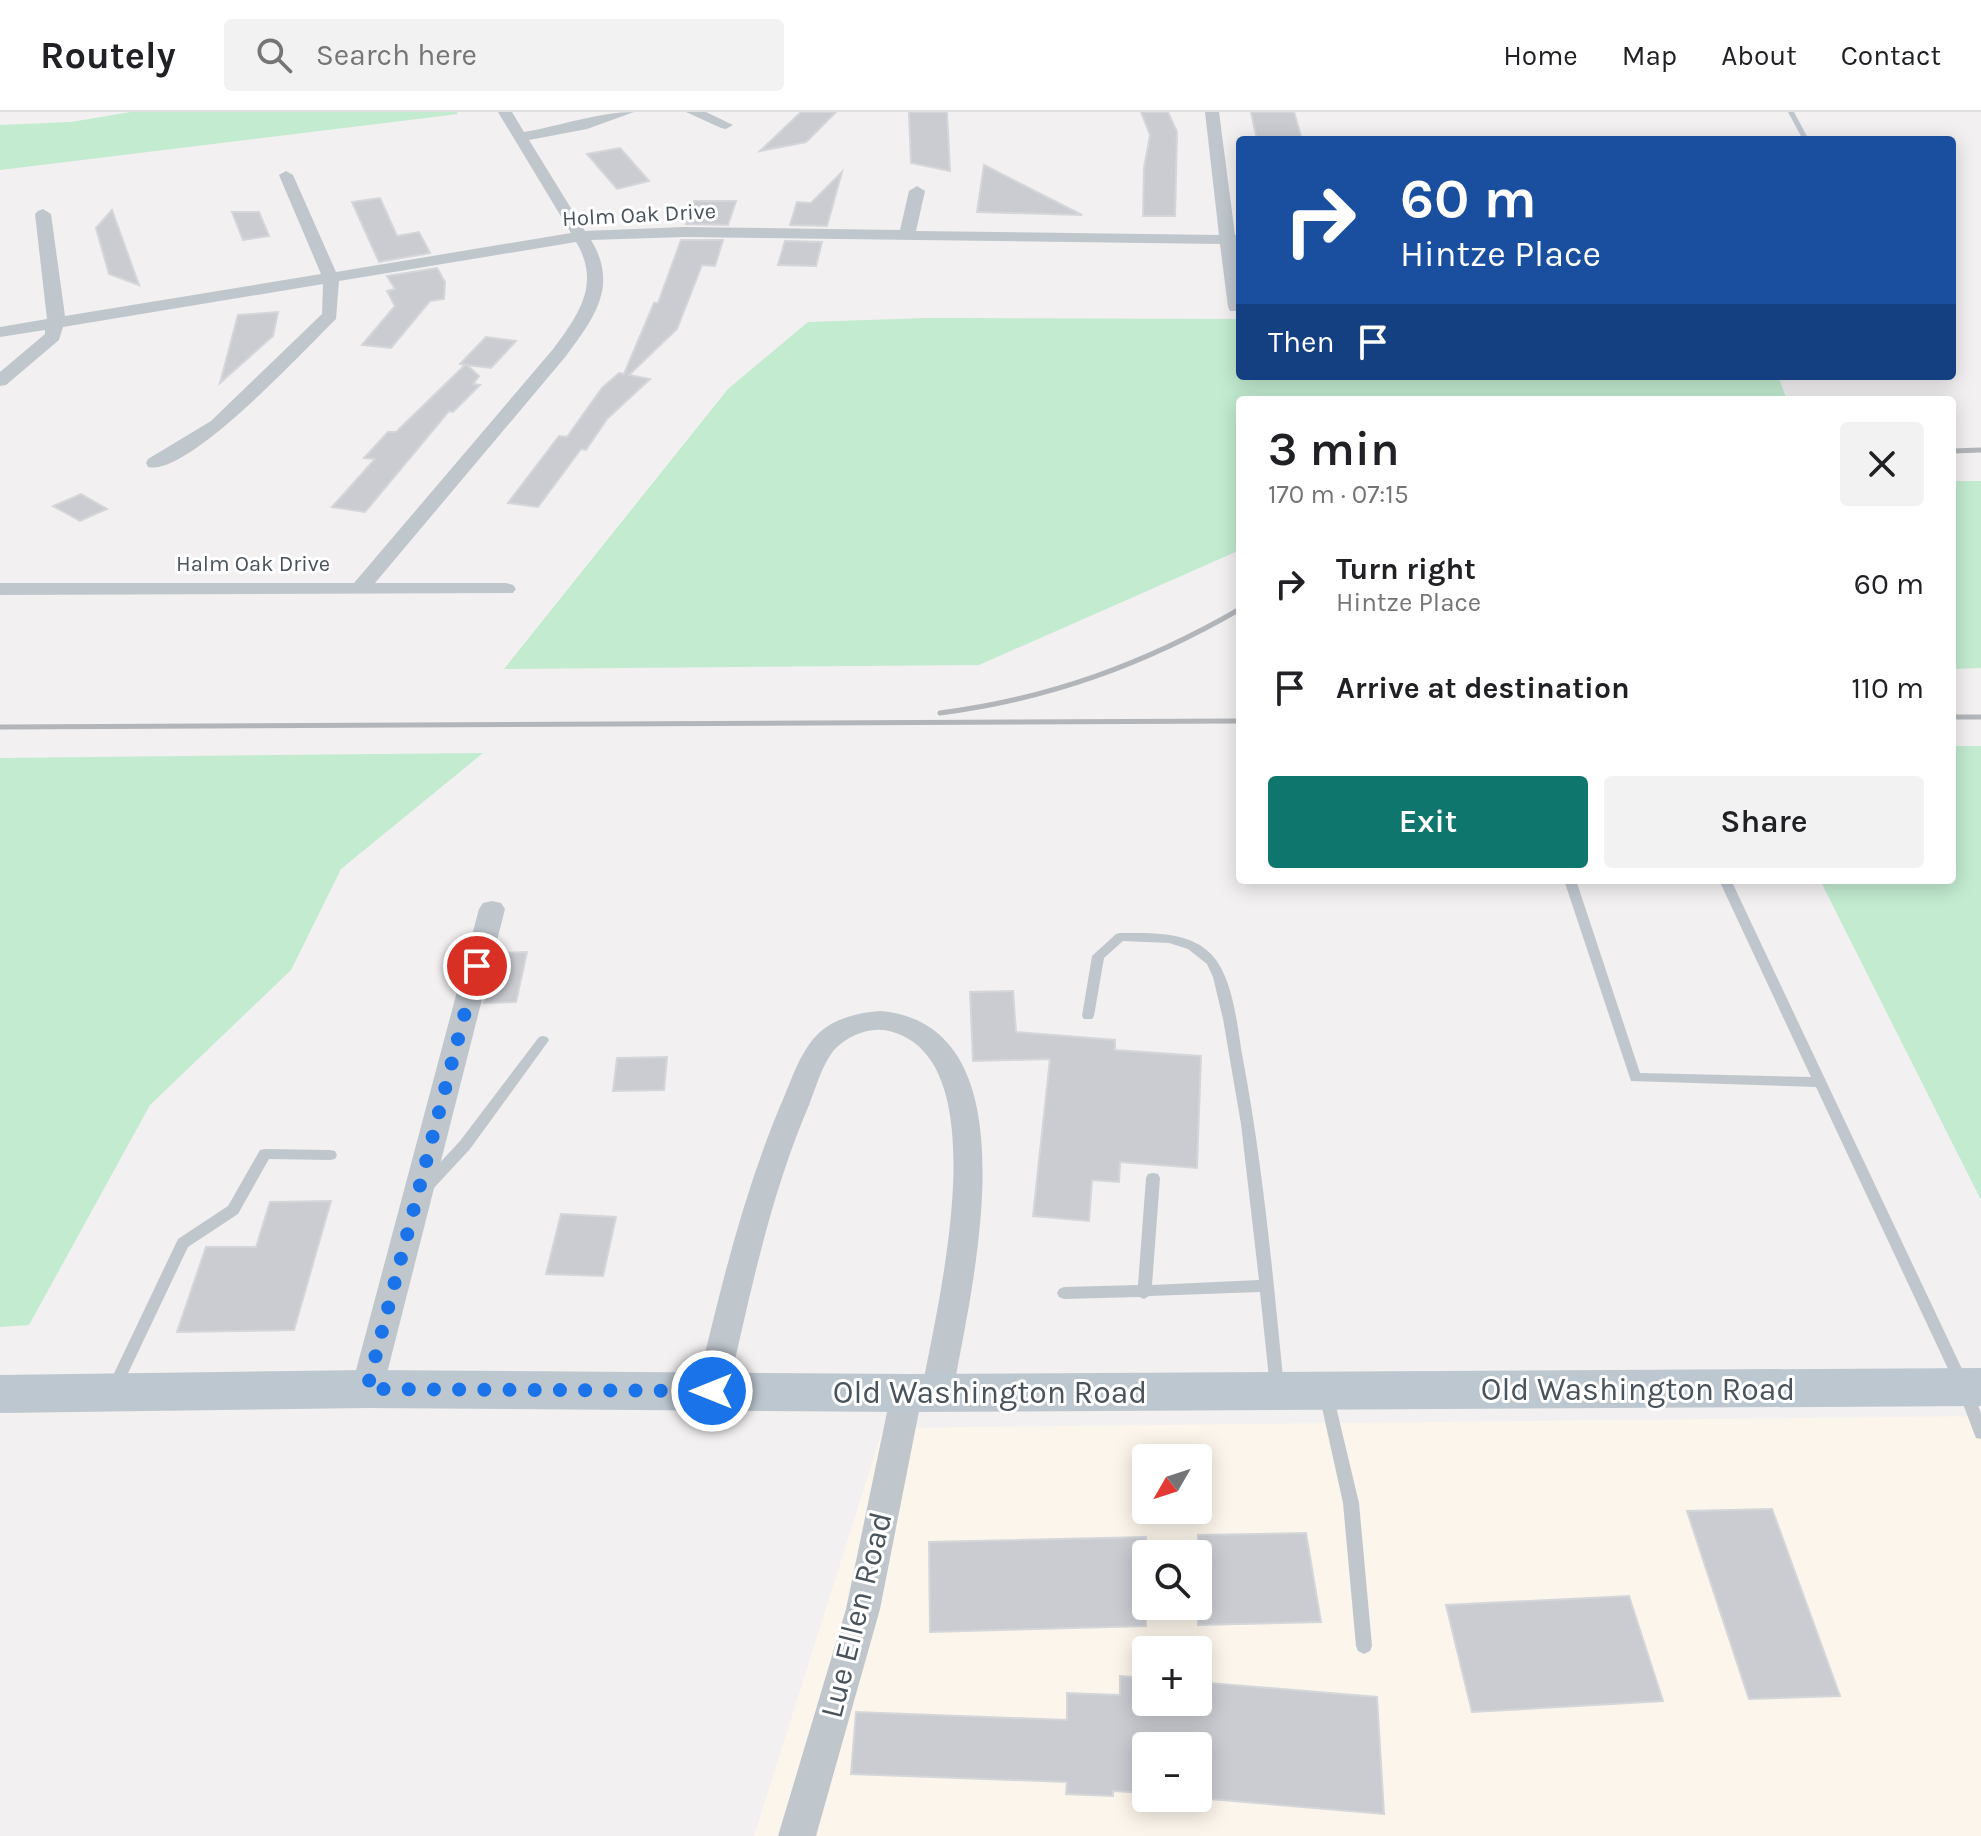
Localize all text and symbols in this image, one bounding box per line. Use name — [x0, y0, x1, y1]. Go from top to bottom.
search box — [224, 19, 784, 91]
text: Routely — [40, 33, 176, 78]
icon: search — [252, 33, 296, 77]
text: Search here — [316, 37, 477, 73]
text: Home — [1503, 39, 1578, 72]
text: Map — [1622, 39, 1677, 72]
text: About — [1721, 39, 1797, 72]
text: Contact — [1841, 39, 1941, 72]
text: 60 m — [1400, 166, 1537, 231]
icon: right — [1268, 168, 1372, 272]
street label: Holm Oak Drive — [561, 198, 717, 232]
text: Hintze Place — [1400, 233, 1601, 275]
icon: arrive — [1351, 320, 1395, 364]
text: Then — [1268, 324, 1335, 360]
text: 3 min — [1268, 421, 1400, 477]
button: close — [1840, 422, 1924, 506]
text: 170 m · 07:15 — [1268, 479, 1409, 510]
street label: Halm Oak Drive — [176, 551, 330, 577]
text: Turn right — [1336, 551, 1476, 587]
icon: right — [1268, 562, 1312, 606]
text: 60 m — [1854, 566, 1924, 602]
text: Hintze Place — [1336, 587, 1481, 618]
icon: arrive — [1268, 666, 1312, 710]
text: Arrive at destination — [1336, 670, 1630, 706]
text: 110 m — [1851, 670, 1924, 706]
button: Exit — [1268, 776, 1588, 868]
button: Share — [1604, 776, 1924, 868]
pin — [443, 932, 511, 1000]
icon: arrive — [455, 944, 499, 988]
position arrow — [670, 1349, 754, 1433]
street label: Old Washington Road — [1481, 1371, 1795, 1408]
street label: Old Washington Road — [833, 1374, 1147, 1411]
north arrow — [1132, 1444, 1212, 1524]
map controls — [1132, 1444, 1212, 1812]
street label: Lue Ellen Road — [812, 1508, 900, 1722]
button: search — [1132, 1540, 1212, 1620]
button: + — [1132, 1636, 1212, 1716]
button: − — [1132, 1732, 1212, 1812]

